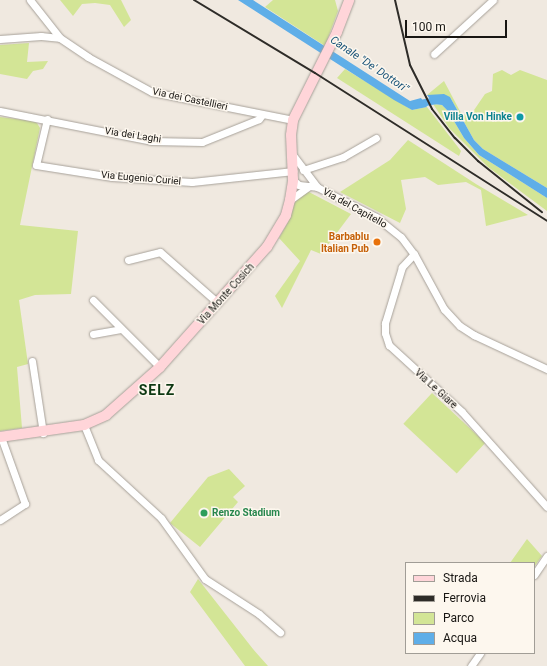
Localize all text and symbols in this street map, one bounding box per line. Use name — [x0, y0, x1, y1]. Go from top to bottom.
scale bar — [407, 12, 509, 38]
text: 100 m — [412, 20, 446, 34]
water label: Canale "De' Dottori" — [327, 34, 411, 96]
street label: Via dei Castellieri — [151, 85, 229, 113]
place label: Villa Von Hinke — [444, 111, 512, 123]
marker: Villa Von Hinke — [515, 112, 525, 122]
street label: Via dei Laghi — [104, 125, 162, 145]
street label: Via Eugenio Curiel — [100, 169, 182, 187]
street label: Via del Capitello — [321, 185, 389, 231]
place label: Barbablu Italian Pub — [321, 230, 369, 254]
marker: Barbablu Italian Pub — [372, 237, 382, 247]
street label: Via Monte Cosich — [195, 261, 257, 327]
street label: Via Le Giare — [412, 367, 460, 411]
district label: SELZ — [139, 382, 175, 398]
place label: Renzo Stadium — [212, 507, 280, 519]
marker: Renzo Stadium — [199, 508, 209, 518]
legend — [405, 562, 535, 654]
text: Strada — [443, 571, 478, 585]
text: Ferrovia — [443, 591, 486, 605]
text: Parco — [443, 611, 474, 625]
text: Acqua — [443, 631, 477, 645]

